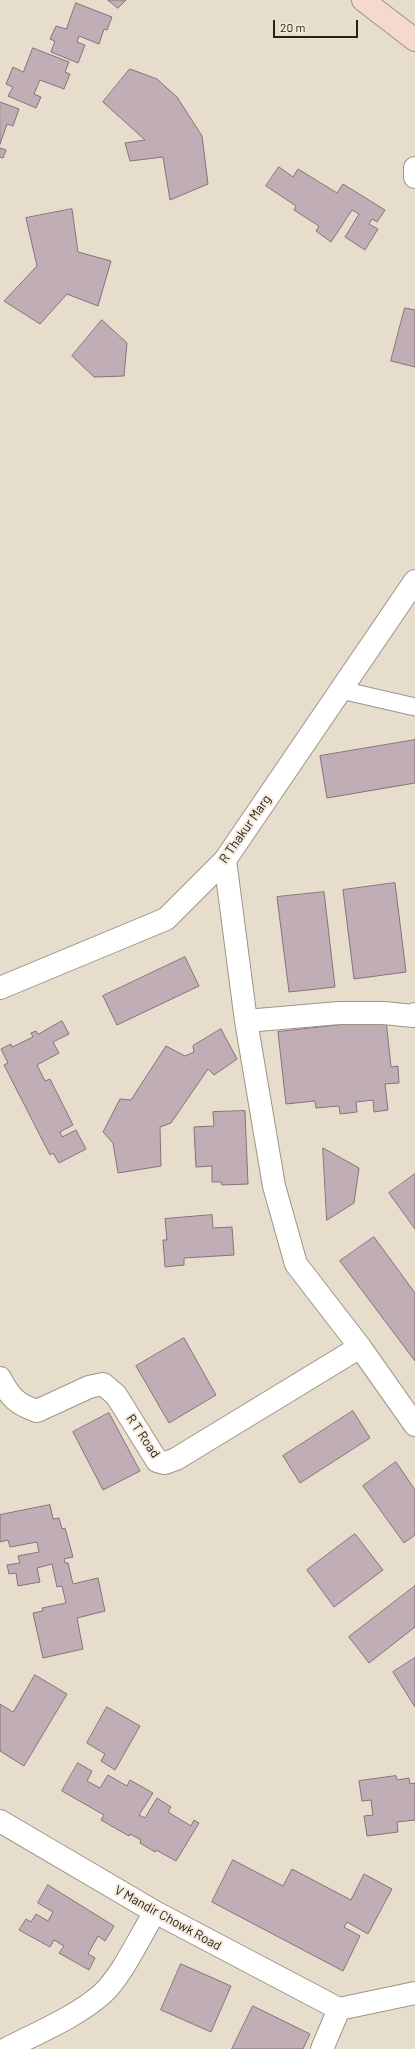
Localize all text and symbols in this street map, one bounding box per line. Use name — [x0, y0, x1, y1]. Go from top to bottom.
scale bar — [275, 12, 360, 38]
text: 20 m — [280, 20, 306, 34]
street label: R Thakur Marg — [216, 792, 274, 866]
street label: R T Road — [123, 1411, 163, 1461]
street label: V Mandir Chowk Road — [112, 1882, 224, 1954]

